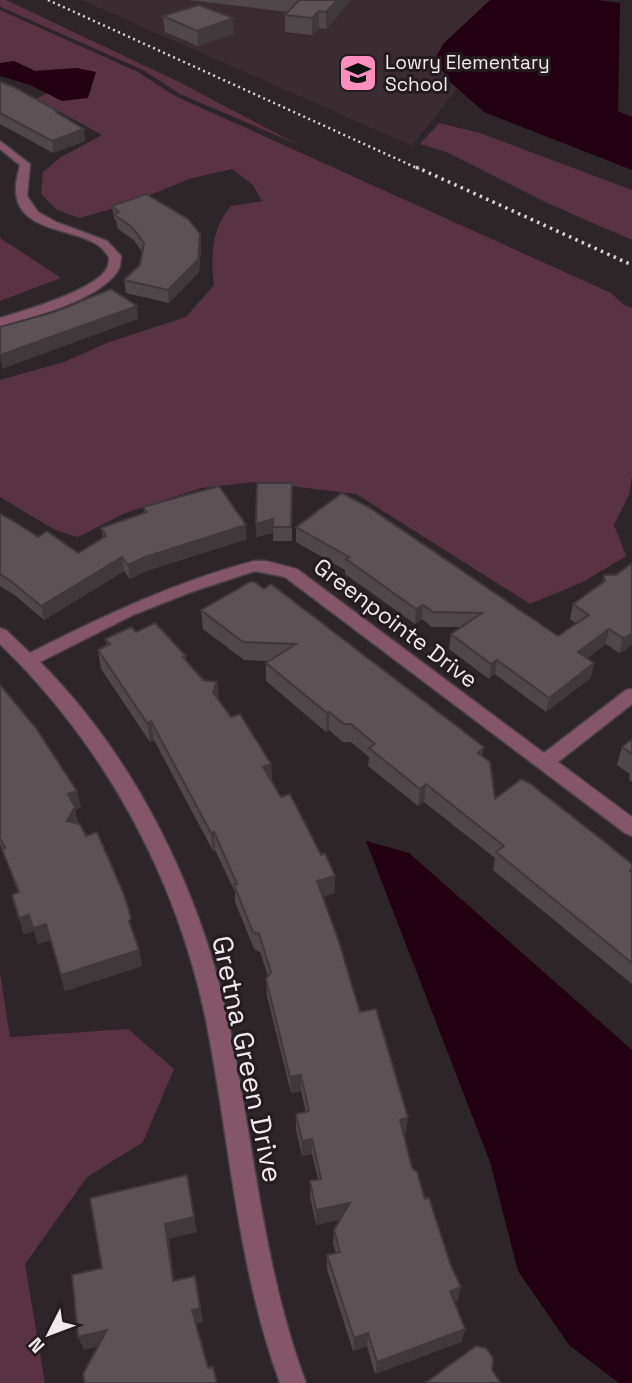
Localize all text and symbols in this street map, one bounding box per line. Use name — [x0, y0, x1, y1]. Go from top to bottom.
place label: Lowry Elementary School — [385, 50, 550, 97]
school or university icon: Lowry Elementary School — [337, 52, 379, 94]
street label: Greenpointe Drive — [308, 551, 484, 695]
street label: Gretna Green Drive — [204, 932, 292, 1186]
north arrow — [14, 1299, 84, 1369]
text: N — [23, 1332, 50, 1358]

